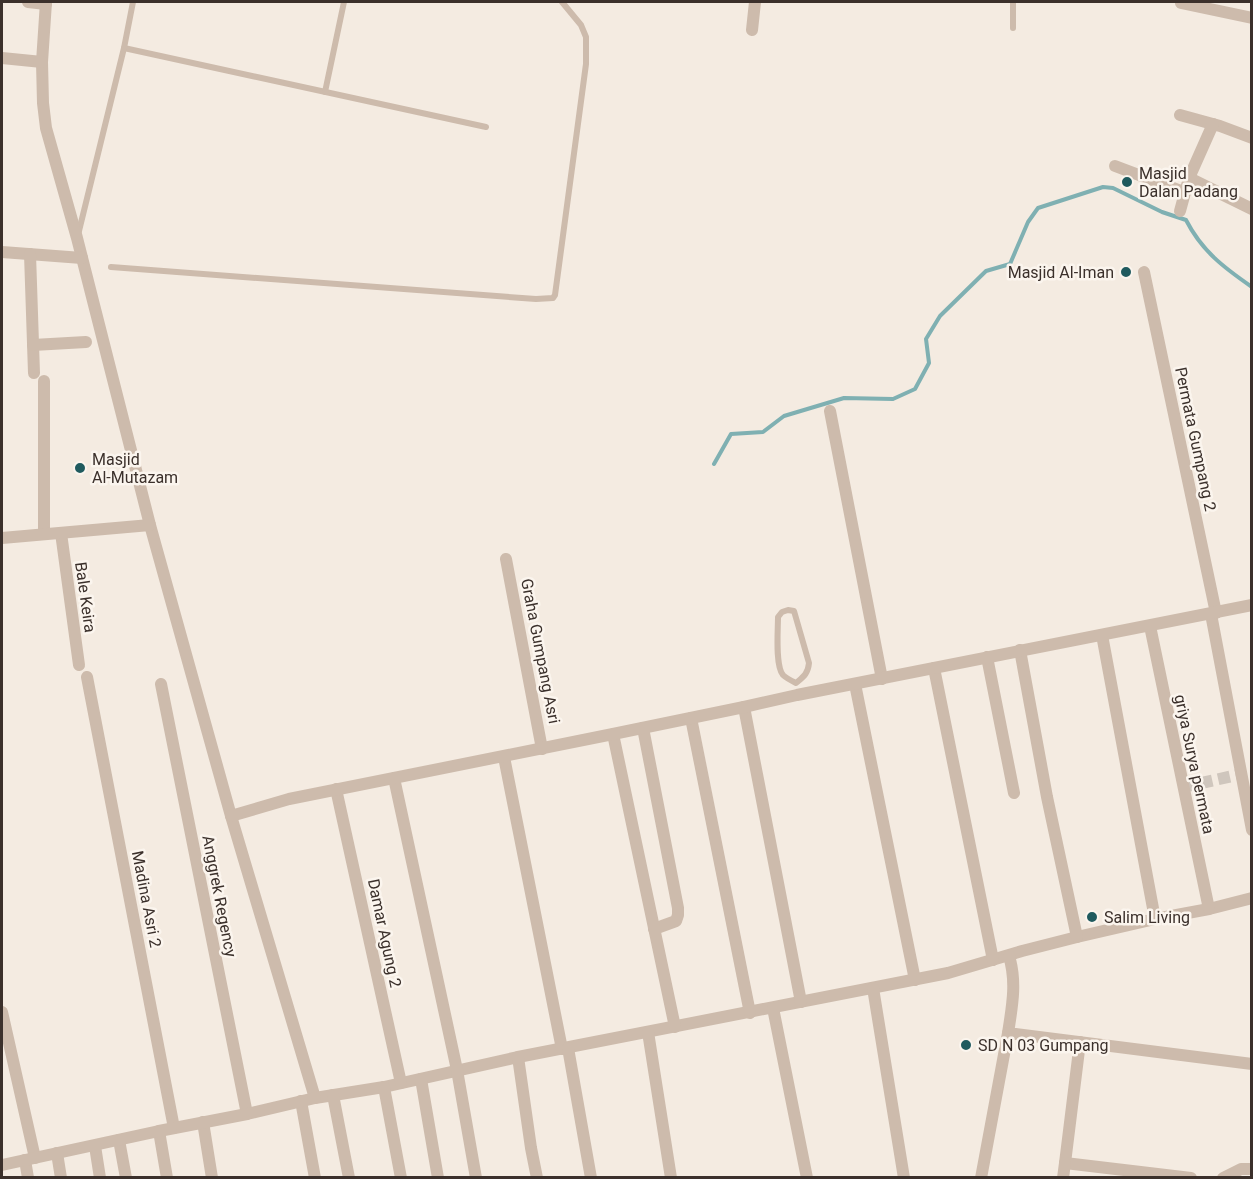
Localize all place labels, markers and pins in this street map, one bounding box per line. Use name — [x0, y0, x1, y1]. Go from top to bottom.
place label: Masjid Dalan Padang — [1139, 164, 1238, 201]
marker: Masjid Dalan Padang — [1120, 175, 1134, 189]
place label: Masjid Al-Iman — [1008, 263, 1114, 282]
marker: Masjid Al-Iman — [1119, 265, 1133, 279]
place label: Masjid Al-Mutazam — [92, 450, 178, 487]
marker: Masjid Al-Mutazam — [73, 461, 87, 475]
place label: Salim Living — [1104, 908, 1190, 927]
marker: Salim Living — [1085, 910, 1099, 924]
place label: SD N 03 Gumpang — [978, 1036, 1109, 1055]
marker: SD N 03 Gumpang — [959, 1038, 973, 1052]

